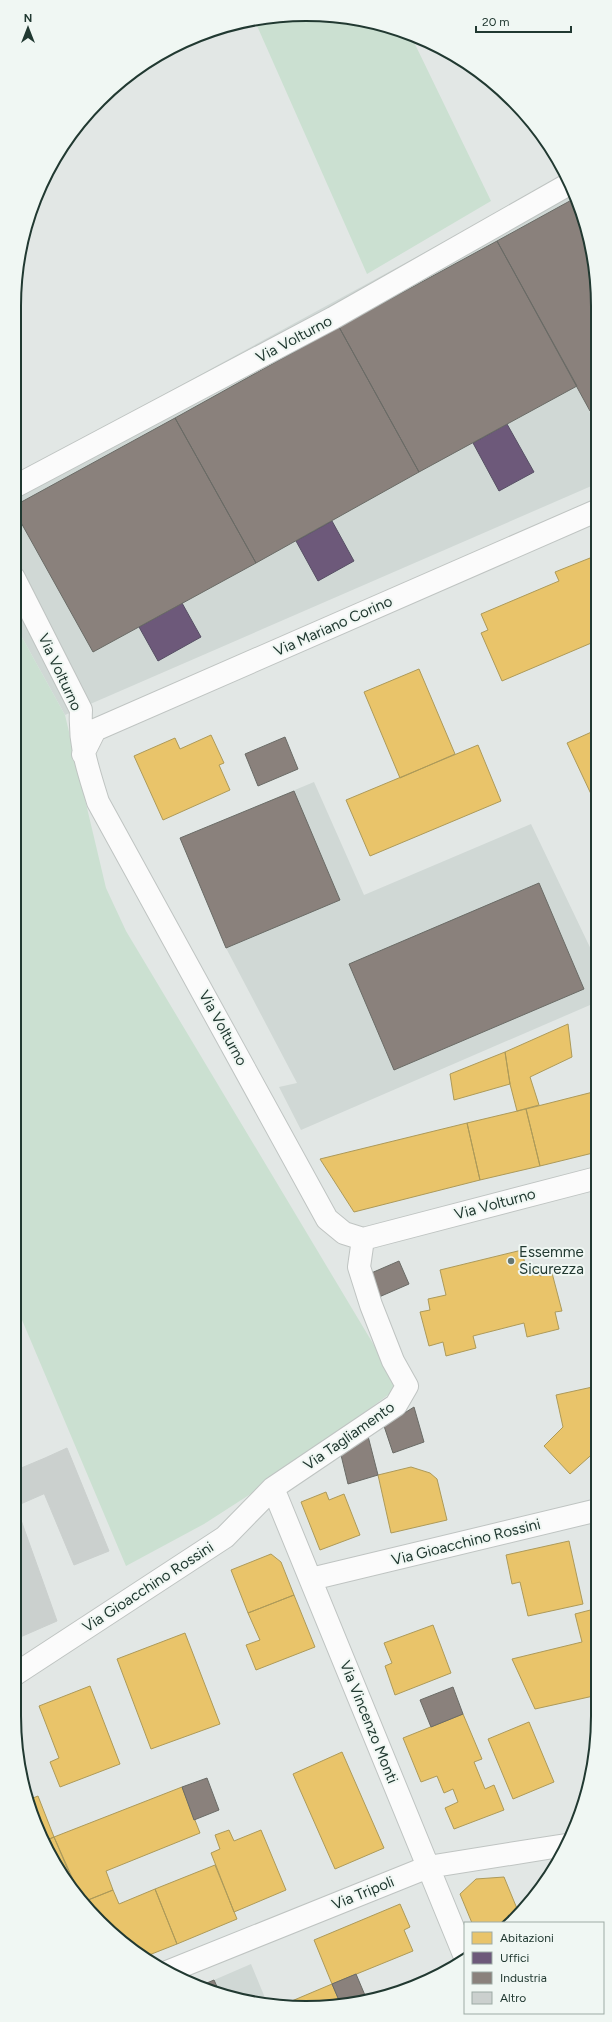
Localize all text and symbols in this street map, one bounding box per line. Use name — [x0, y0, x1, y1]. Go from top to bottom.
north arrow — [8, 8, 48, 48]
scale bar — [476, 8, 571, 34]
text: N — [24, 12, 32, 25]
text: 20 m — [482, 15, 510, 29]
street label: Via Volturno — [253, 311, 335, 366]
street label: Via Mariano Corino — [271, 592, 395, 660]
street label: Via Volturno — [34, 630, 86, 714]
street label: Via Volturno — [195, 987, 251, 1069]
street label: Via Volturno — [452, 1184, 538, 1223]
place label: Essemme Sicurezza — [519, 1243, 584, 1278]
marker: Essemme Sicurezza — [506, 1256, 516, 1266]
street label: Via Tagliamento — [300, 1398, 398, 1474]
street label: Via Gioacchino Rossini — [390, 1515, 542, 1569]
street label: Via Gioacchino Rossini — [79, 1538, 217, 1636]
street label: Via Vincenzo Monti — [336, 1658, 402, 1786]
street label: Via Tripoli — [329, 1872, 397, 1914]
legend — [464, 1922, 604, 2014]
text: Abitazioni — [500, 1931, 554, 1945]
text: Uffici — [500, 1951, 529, 1965]
text: Industria — [500, 1971, 547, 1985]
text: Altro — [500, 1991, 526, 2005]

